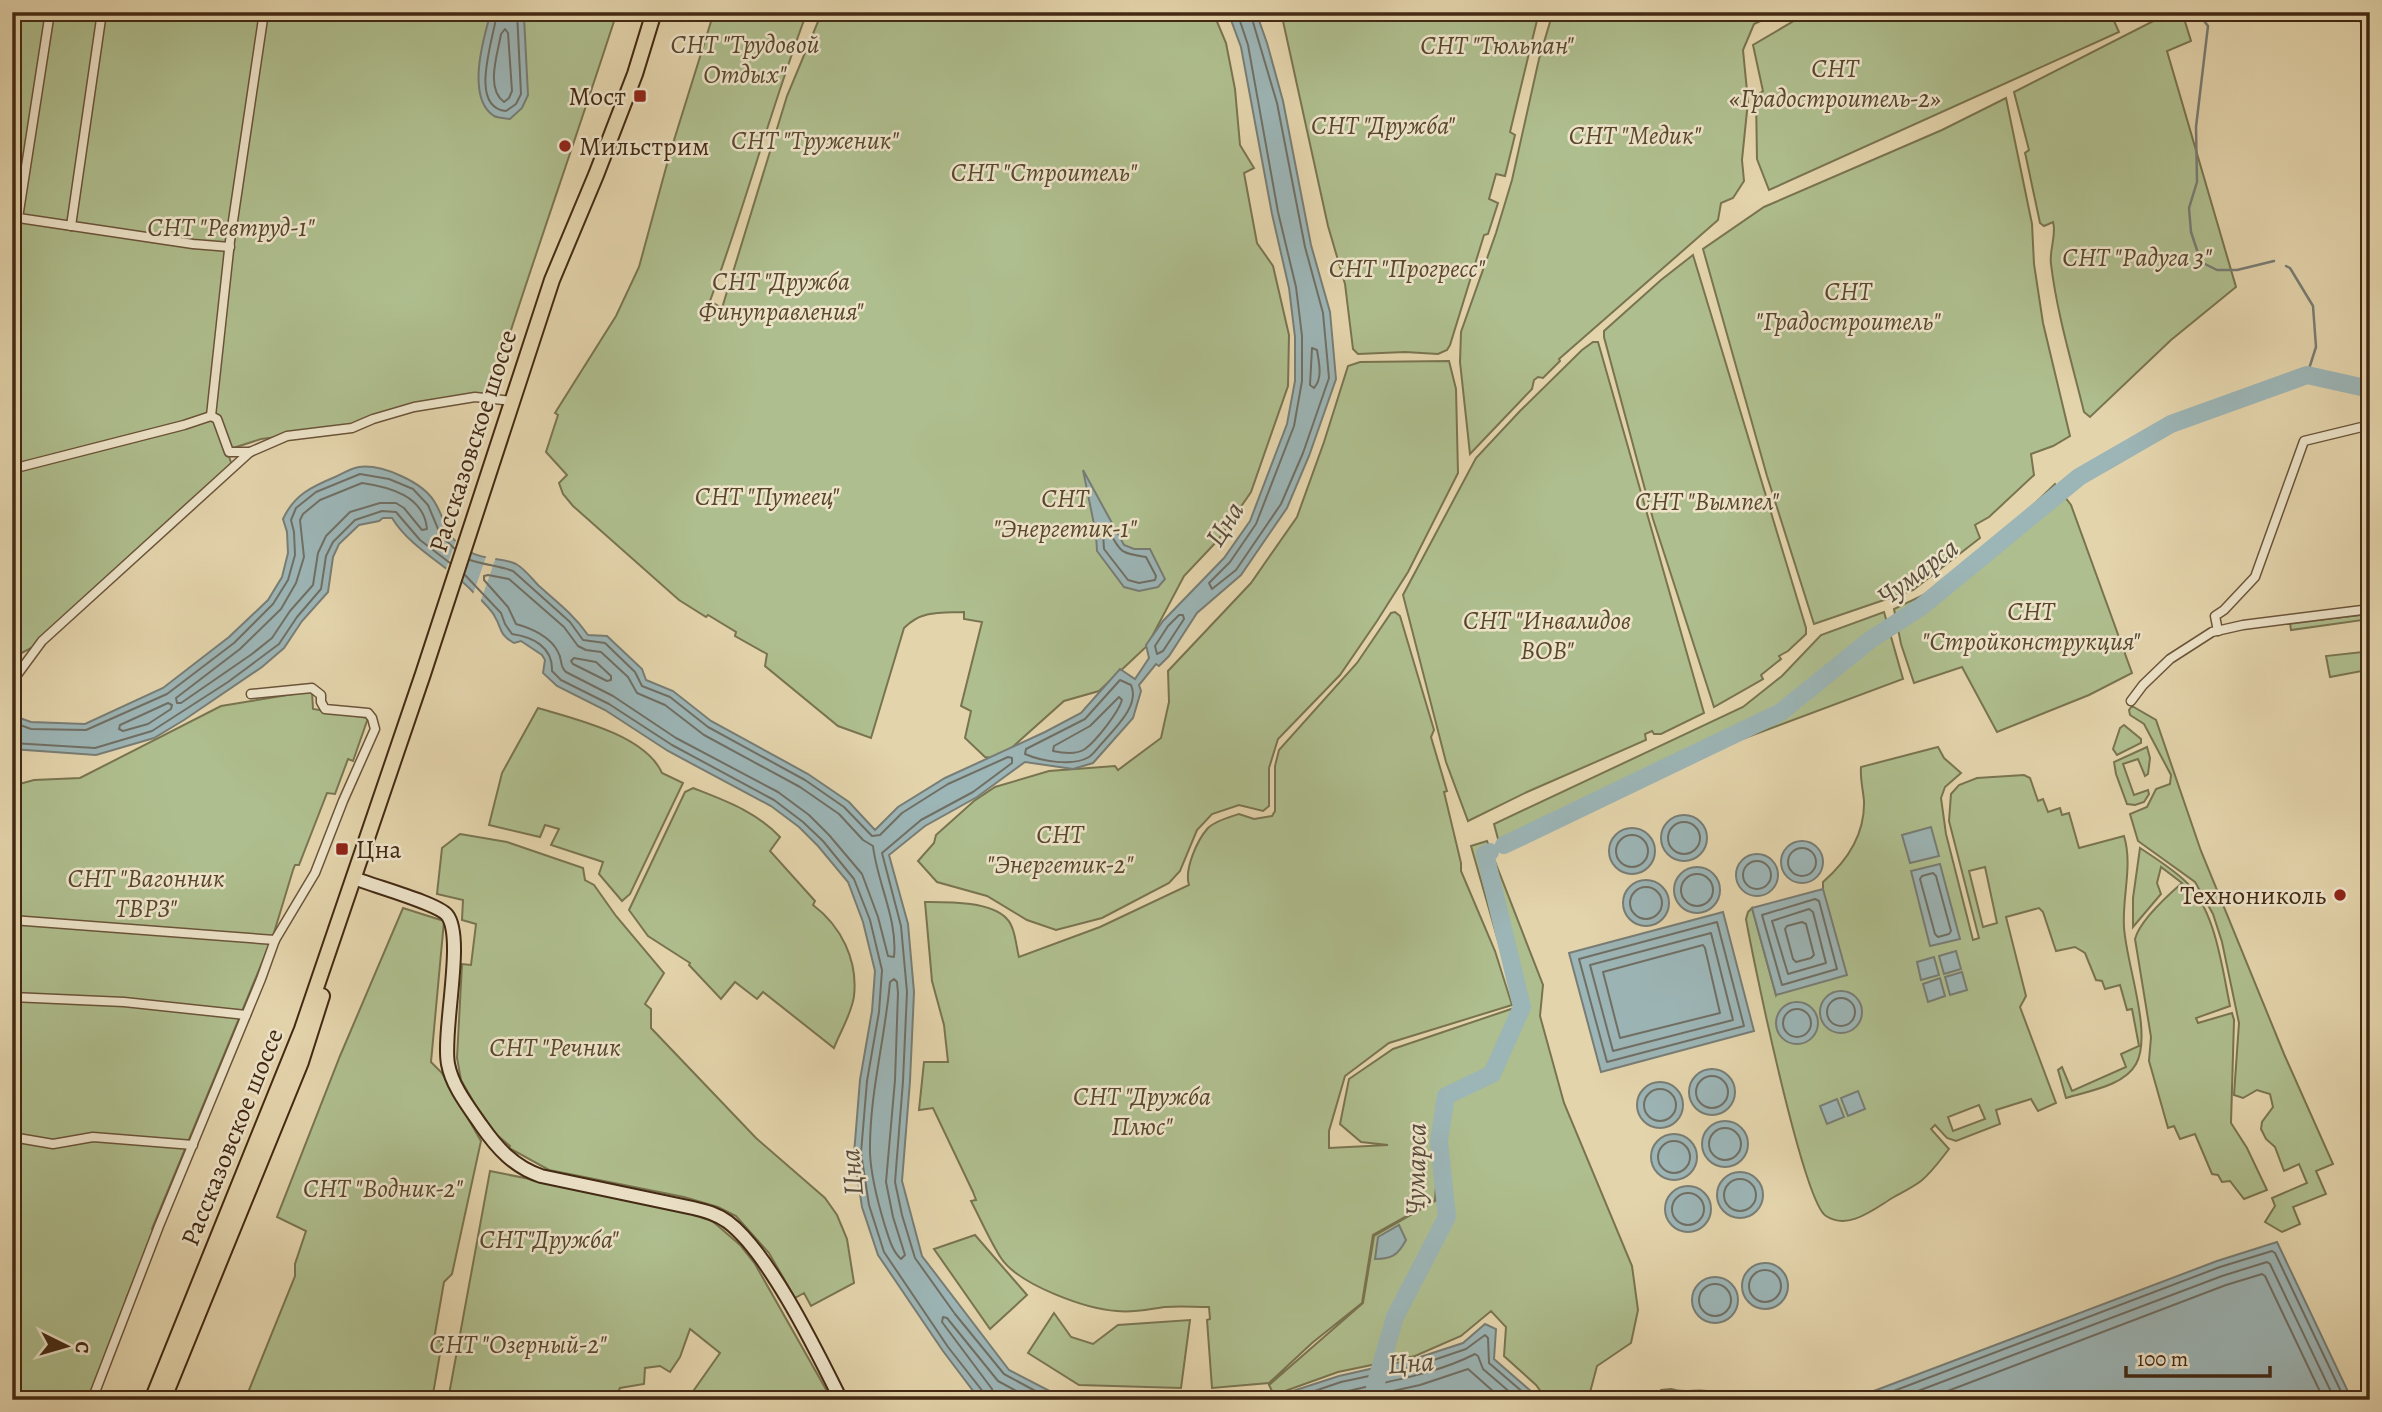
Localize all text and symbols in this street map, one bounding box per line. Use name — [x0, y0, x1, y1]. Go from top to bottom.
park label: СНТ "Трудовой Отдых" — [670, 27, 820, 92]
park label: СНТ "Тюльпан" — [1420, 28, 1574, 63]
park label: СНТ «Градостроитель-2» — [1729, 51, 1941, 116]
place label: Мост — [569, 79, 626, 114]
marker: Мост — [632, 88, 648, 104]
park label: СНТ "Дружба" — [1311, 108, 1455, 143]
park label: СНТ "Медик" — [1569, 118, 1702, 153]
park label: СНТ "Труженик" — [731, 123, 899, 158]
place label: Мильстрим — [579, 129, 709, 164]
marker: Мильстрим — [557, 138, 573, 154]
park label: СНТ "Строитель" — [951, 155, 1138, 190]
park label: СНТ "Ревтруд-1" — [147, 210, 315, 245]
park label: СНТ "Радуга 3" — [2062, 240, 2212, 275]
park label: СНТ "Прогресс" — [1329, 251, 1486, 286]
park label: СНТ "Дружба Финуправления" — [699, 264, 864, 329]
park label: СНТ "Градостроитель" — [1755, 274, 1941, 339]
street label: Рассказовское шоссе — [421, 325, 525, 557]
park label: СНТ "Путеец" — [695, 479, 840, 514]
park label: СНТ "Энергетик-1" — [993, 481, 1137, 546]
park label: СНТ "Вымпел" — [1635, 484, 1779, 519]
water label: Цна — [1197, 494, 1253, 554]
water label: Чумарса — [1870, 529, 1966, 615]
park label: СНТ "Стройконструкция" — [1922, 594, 2141, 659]
park label: СНТ "Инвалидов ВОВ" — [1463, 603, 1631, 668]
park label: СНТ "Энергетик-2" — [987, 817, 1134, 882]
place label: Цна — [356, 832, 402, 867]
marker: Цна — [334, 841, 350, 857]
park label: СНТ "Вагонник ТВРЗ" — [67, 861, 225, 926]
place label: Технониколь — [2180, 878, 2326, 913]
marker: Технониколь — [2332, 887, 2348, 903]
street label: Рассказовское шоссе — [172, 1023, 292, 1251]
park label: СНТ "Речник — [489, 1030, 621, 1065]
park label: СНТ "Дружба Плюс" — [1073, 1079, 1211, 1144]
water label: Чумарса — [1396, 1122, 1436, 1216]
water label: Цна — [831, 1147, 873, 1197]
park label: СНТ "Водник-2" — [303, 1171, 463, 1206]
park label: СНТ"Дружба" — [479, 1222, 619, 1257]
north arrow — [32, 1310, 102, 1380]
park label: СНТ "Озерный-2" — [429, 1327, 607, 1362]
scale bar — [2126, 1335, 2270, 1379]
text: С — [68, 1340, 95, 1354]
water label: Цна — [1386, 1342, 1436, 1384]
text: 100 m — [2137, 1345, 2188, 1373]

